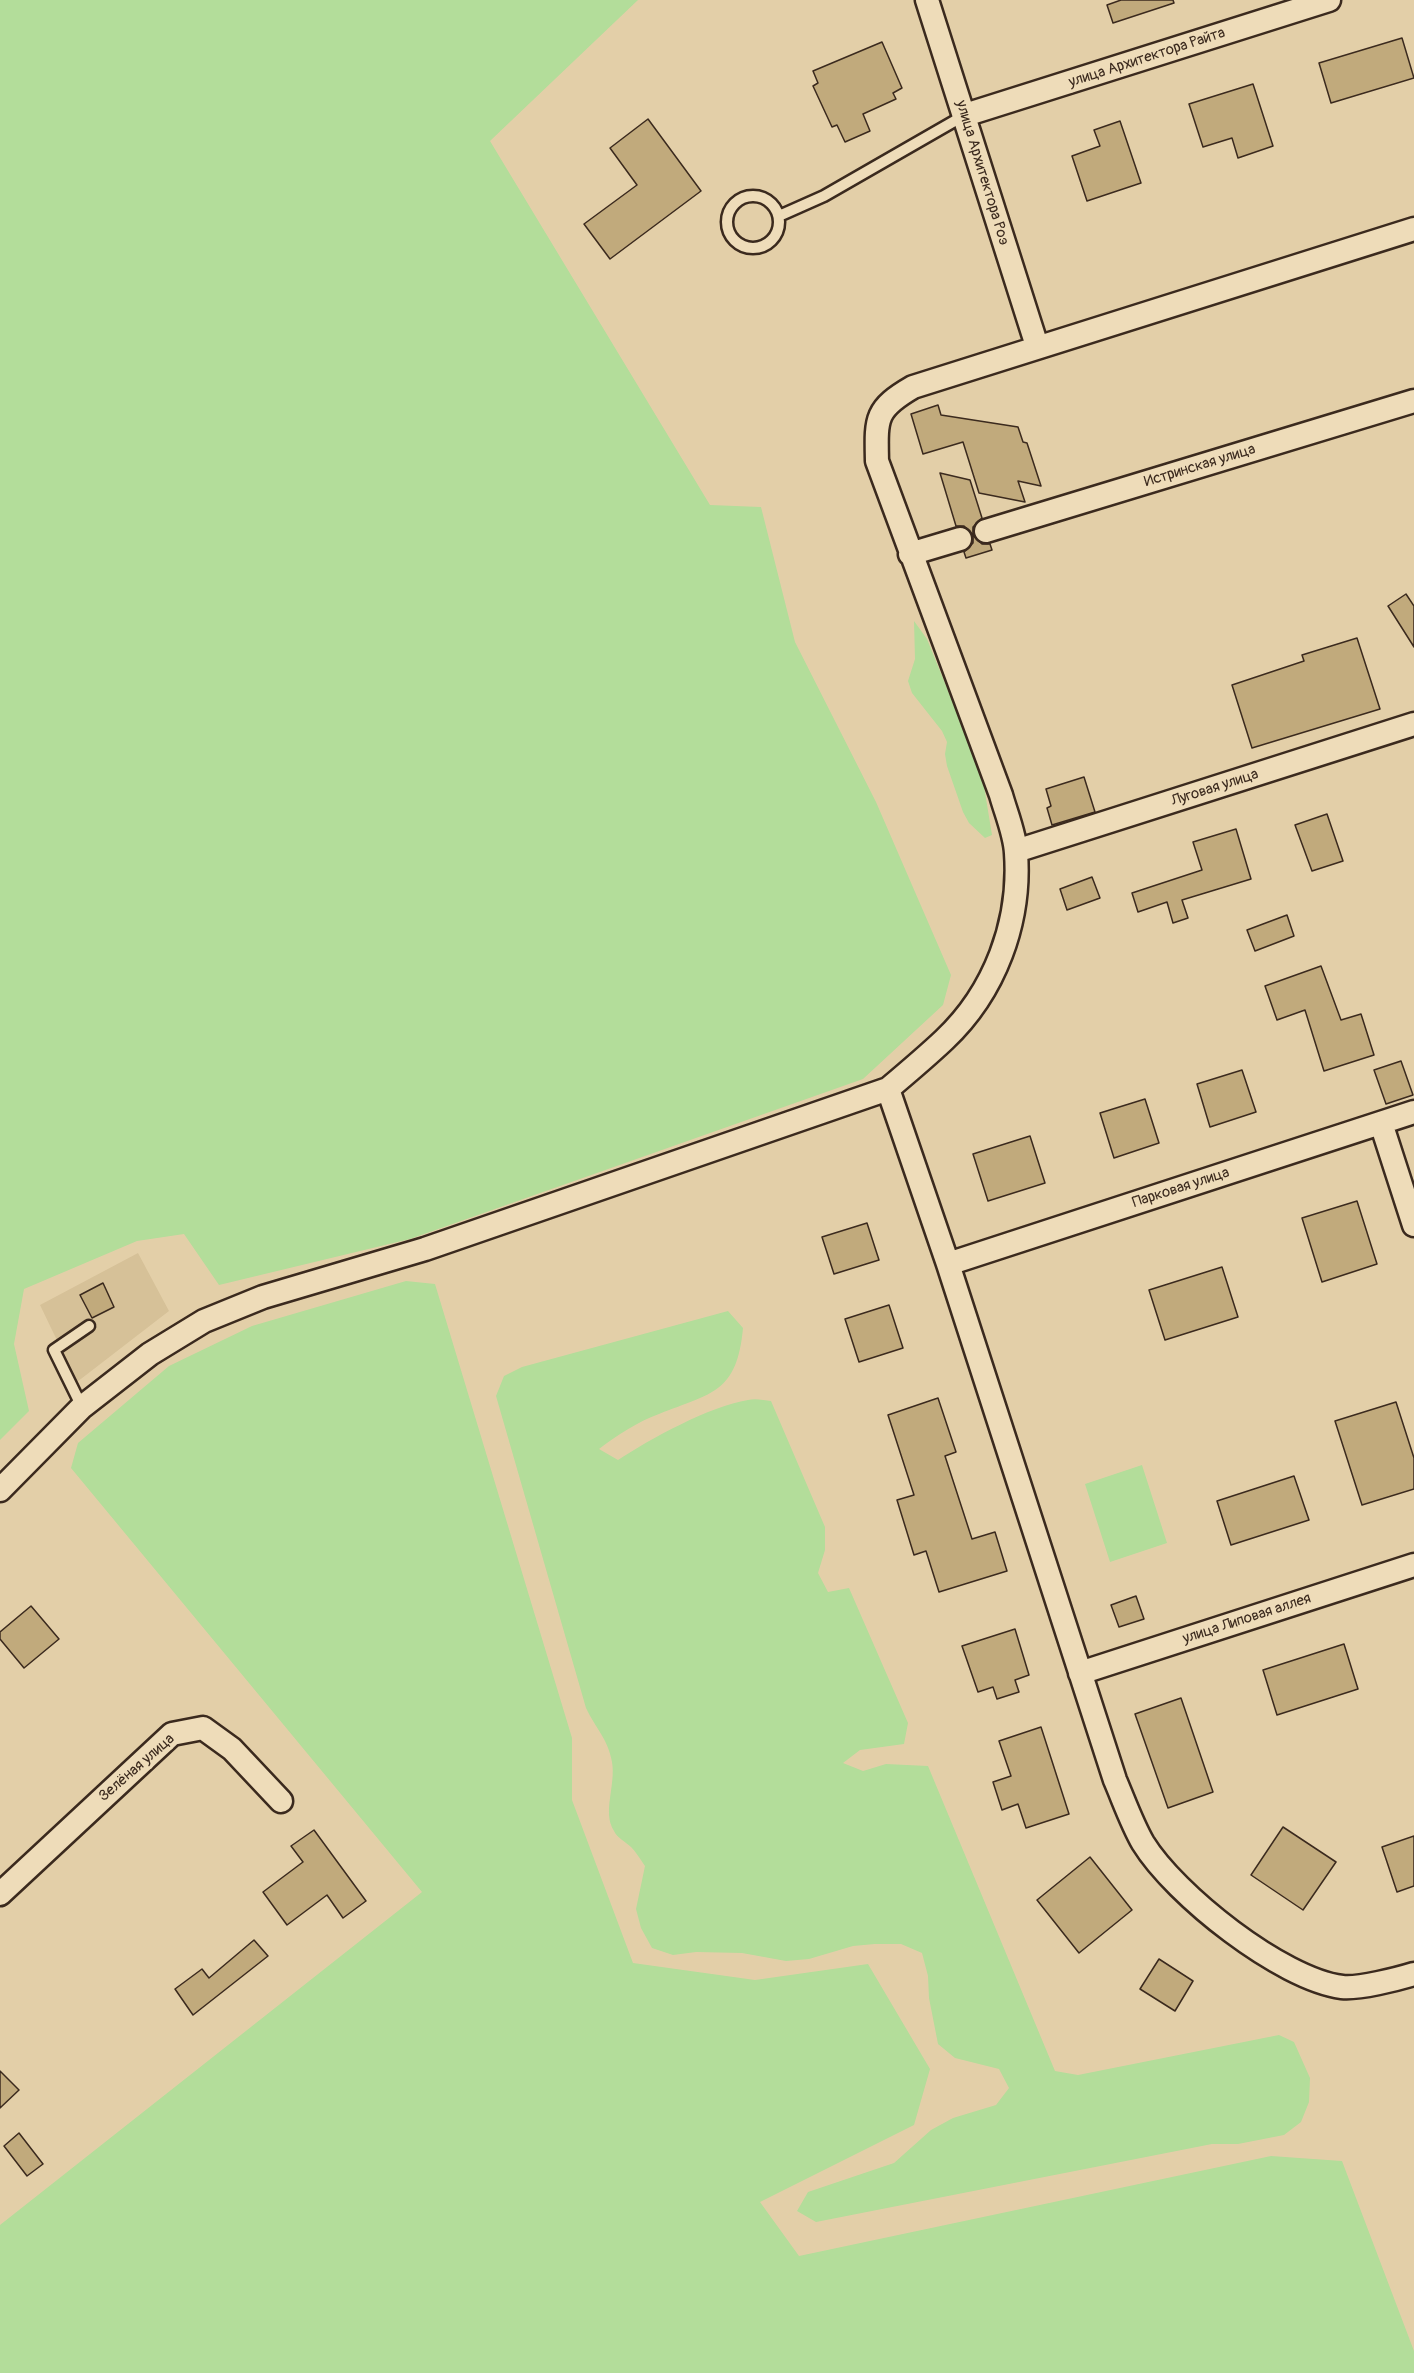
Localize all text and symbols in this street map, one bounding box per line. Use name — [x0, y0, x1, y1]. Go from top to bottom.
street label: улица Архитектора Райта — [1067, 24, 1227, 92]
street label: улица Архитектора Роэ — [951, 98, 1013, 248]
street label: Истринская улица — [1142, 441, 1258, 491]
street label: Луговая улица — [1169, 765, 1261, 811]
street label: Парковая улица — [1130, 1164, 1232, 1212]
street label: улица Липовая аллея — [1181, 1590, 1313, 1648]
street label: Зелёная улица — [95, 1730, 179, 1806]

